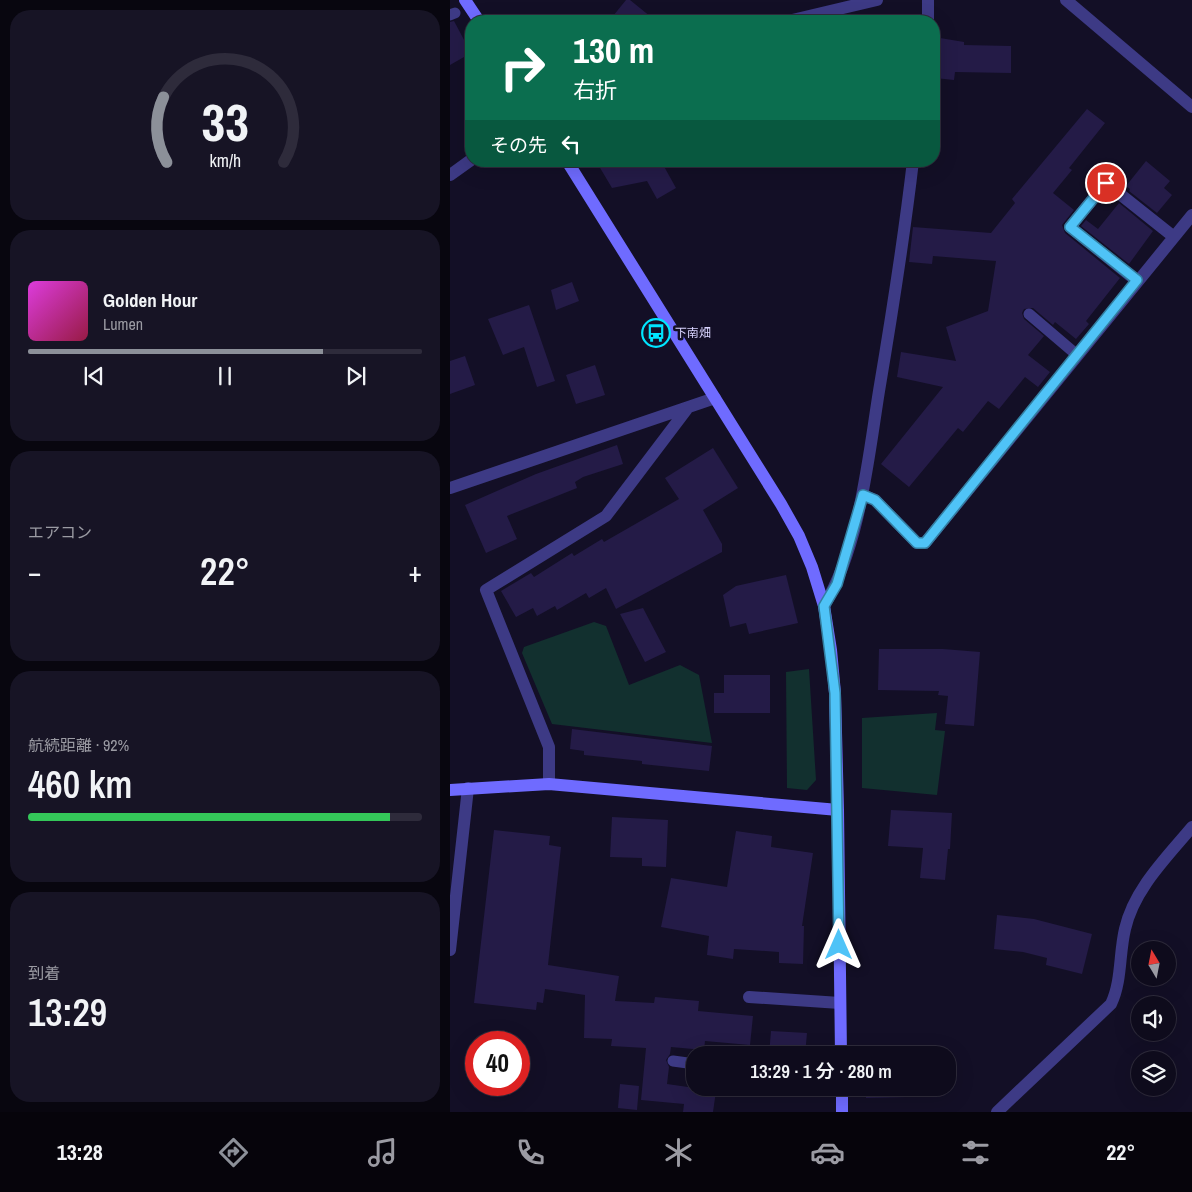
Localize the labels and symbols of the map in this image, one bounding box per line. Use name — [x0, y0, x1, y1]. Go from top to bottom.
pin — [1085, 162, 1127, 204]
bus stop icon: 下南畑 — [641, 318, 671, 348]
place label: 下南畑 — [675, 325, 711, 341]
position arrow — [812, 918, 864, 970]
north arrow — [1131, 941, 1176, 986]
speed limit sign: 40 — [465, 1031, 530, 1096]

